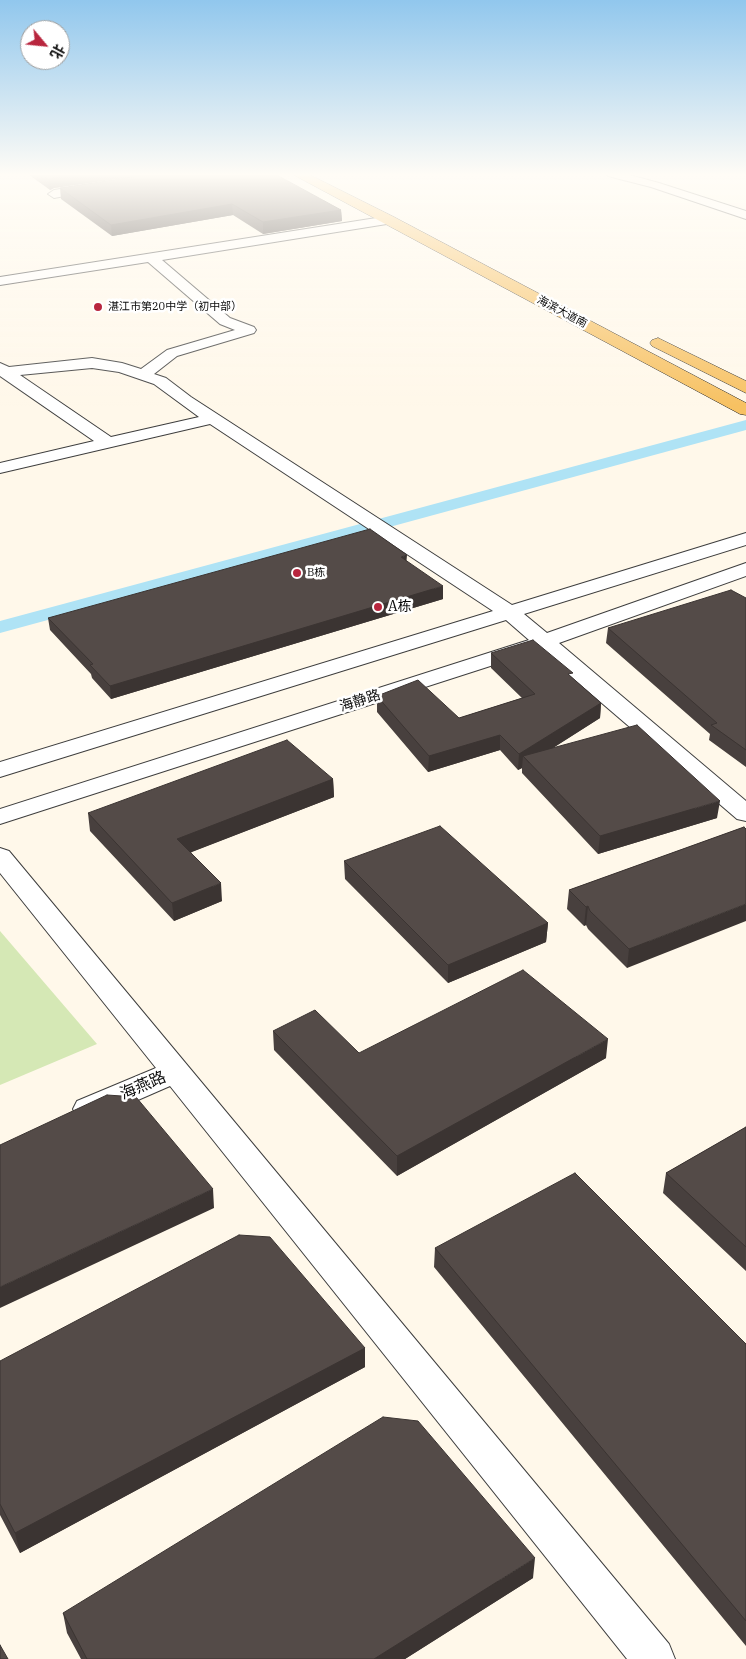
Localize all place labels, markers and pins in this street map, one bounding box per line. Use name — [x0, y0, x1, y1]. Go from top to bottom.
place label: 湛江市第20中学（初中部） — [108, 300, 242, 314]
marker: 湛江市第20中学（初中部） — [92, 301, 104, 313]
place label: B栋 — [307, 566, 325, 580]
marker: B栋 — [291, 567, 303, 579]
place label: A栋 — [388, 599, 412, 615]
marker: A栋 — [372, 601, 384, 613]

